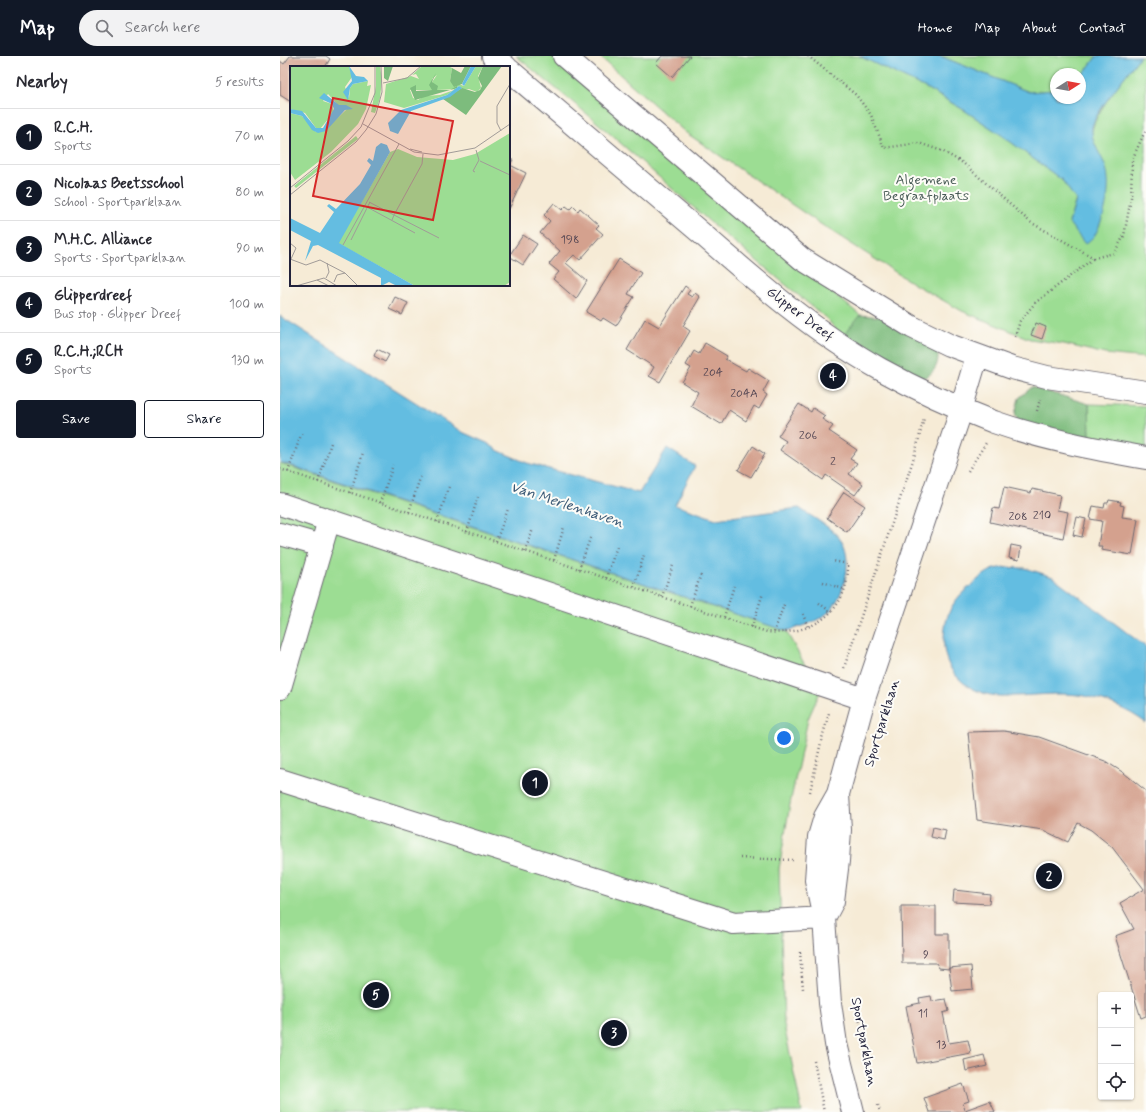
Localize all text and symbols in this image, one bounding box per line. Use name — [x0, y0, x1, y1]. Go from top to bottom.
search box — [79, 10, 359, 46]
text: Map — [20, 16, 55, 41]
icon: search — [93, 17, 115, 39]
text: Search here — [125, 18, 200, 38]
text: Home — [918, 19, 952, 37]
text: Map — [974, 19, 1000, 37]
text: About — [1022, 19, 1057, 37]
text: Contact — [1079, 19, 1126, 37]
inset map — [290, 66, 510, 286]
north arrow — [1050, 68, 1086, 104]
text: Nearby — [16, 71, 68, 93]
text: 5 results — [215, 74, 264, 91]
text: R.C.H. — [54, 118, 93, 138]
text: 1 — [26, 128, 32, 145]
text: 70 m — [235, 128, 264, 145]
text: Sports — [54, 138, 92, 155]
park label: Algemene Begraafplaats — [883, 171, 969, 207]
text: Nicolaas Beetsschool — [54, 174, 184, 194]
text: 2 — [26, 184, 32, 201]
text: 80 m — [235, 184, 264, 201]
text: School · Sportparklaan — [54, 194, 182, 211]
text: M.H.C. Alliance — [54, 230, 152, 250]
house number: 198 — [561, 232, 580, 248]
text: 3 — [26, 240, 32, 257]
text: 90 m — [236, 240, 264, 257]
text: Sports · Sportparklaan — [54, 250, 186, 267]
street label: Glipper Dreef — [763, 283, 837, 345]
text: Glipperdreef — [54, 286, 132, 306]
text: 4 — [25, 296, 33, 313]
text: 100 m — [229, 296, 264, 313]
text: Bus stop · Glipper Dreef — [54, 306, 181, 323]
text: R.C.H.;RCH — [54, 342, 123, 362]
text: 5 — [25, 352, 33, 369]
text: 130 m — [231, 352, 264, 369]
pin: 4 — [820, 361, 846, 391]
text: Sports — [54, 362, 92, 379]
house number: 204 — [703, 365, 723, 381]
house number: 204A — [730, 386, 758, 402]
button: Save — [16, 400, 136, 438]
button: Share — [144, 400, 264, 438]
house number: 206 — [799, 428, 818, 444]
house number: 2 — [830, 454, 836, 470]
water label: Van Merlenhaven — [508, 477, 626, 533]
house number: 210 — [1033, 508, 1051, 524]
house number: 208 — [1008, 509, 1028, 525]
street label: Sportparklaan — [860, 677, 904, 769]
your location — [774, 728, 794, 748]
pin: 1 — [522, 768, 548, 798]
pin: 2 — [1036, 861, 1062, 891]
house number: 9 — [923, 947, 929, 963]
pin: 5 — [363, 980, 389, 1010]
map controls — [1098, 992, 1134, 1100]
button: + — [1098, 992, 1134, 1028]
street label: Sportparklaan — [847, 996, 881, 1088]
house number: 11 — [918, 1006, 928, 1022]
pin: 3 — [601, 1018, 627, 1048]
button: − — [1098, 1028, 1134, 1064]
house number: 13 — [936, 1037, 946, 1053]
button: locate — [1098, 1064, 1134, 1100]

